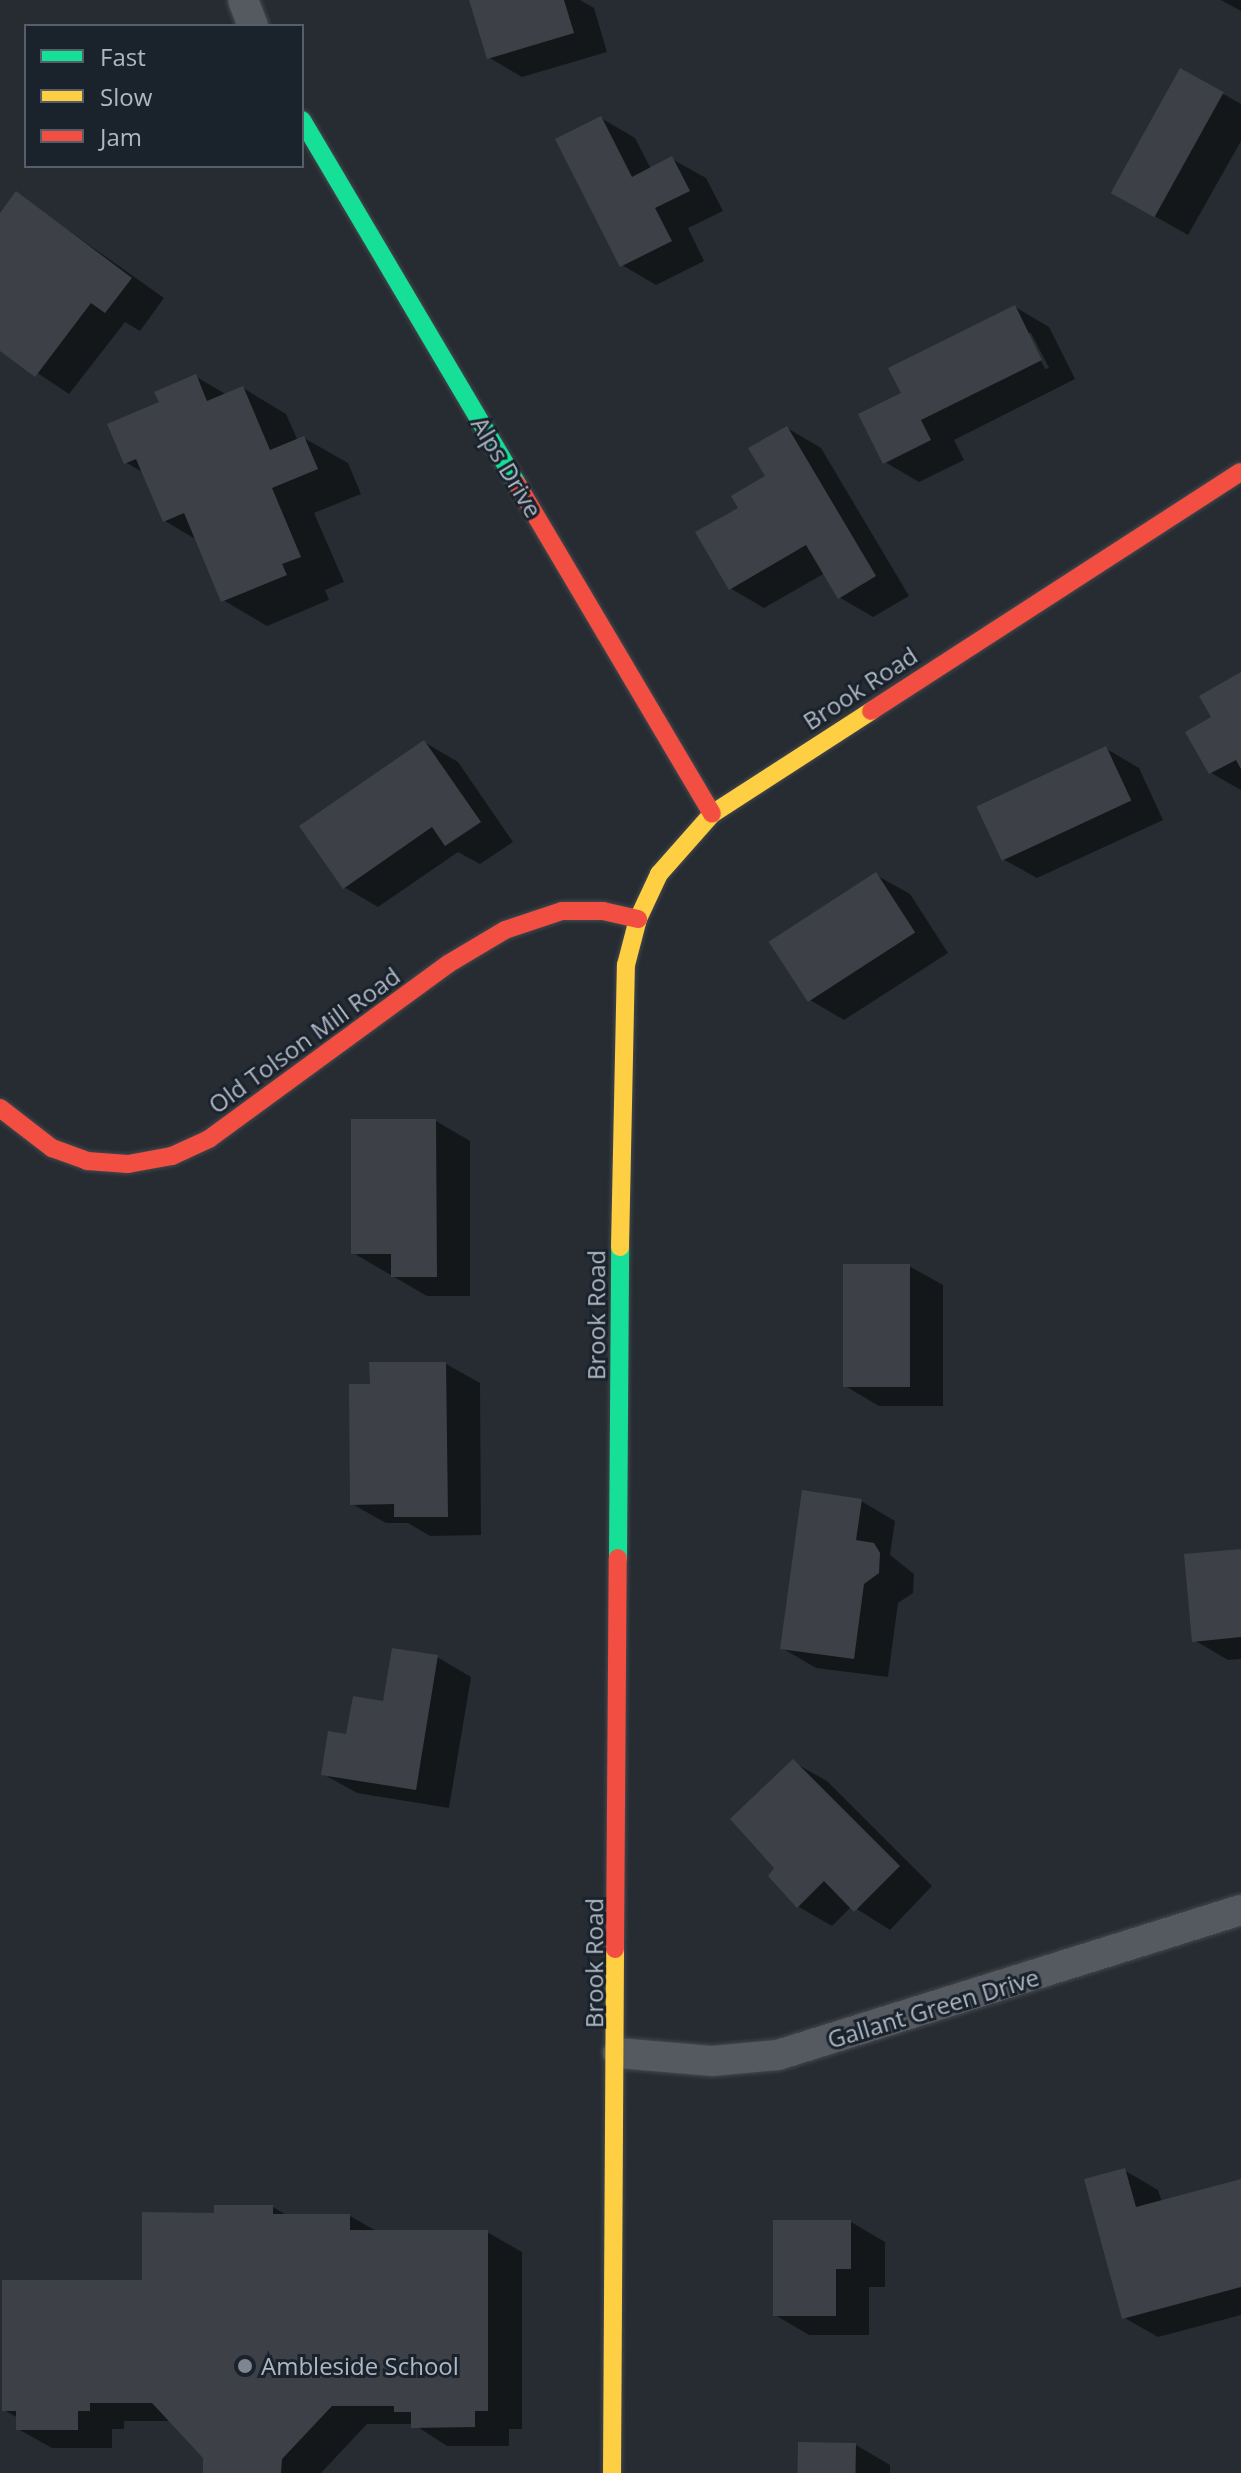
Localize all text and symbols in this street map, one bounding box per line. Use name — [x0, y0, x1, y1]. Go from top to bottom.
legend — [24, 24, 304, 168]
text: Fast — [100, 40, 146, 73]
text: Slow — [100, 80, 152, 113]
text: Jam — [100, 120, 142, 153]
street label: Alps Drive — [466, 411, 548, 523]
street label: Brook Road — [798, 640, 922, 736]
street label: Old Tolson Mill Road — [203, 961, 405, 1119]
street label: Brook Road — [582, 1250, 610, 1380]
street label: Brook Road — [580, 1898, 608, 2028]
street label: Gallant Green Drive — [824, 1962, 1042, 2054]
place label: Ambleside School — [261, 2352, 459, 2380]
marker: Ambleside School — [236, 2357, 254, 2375]

